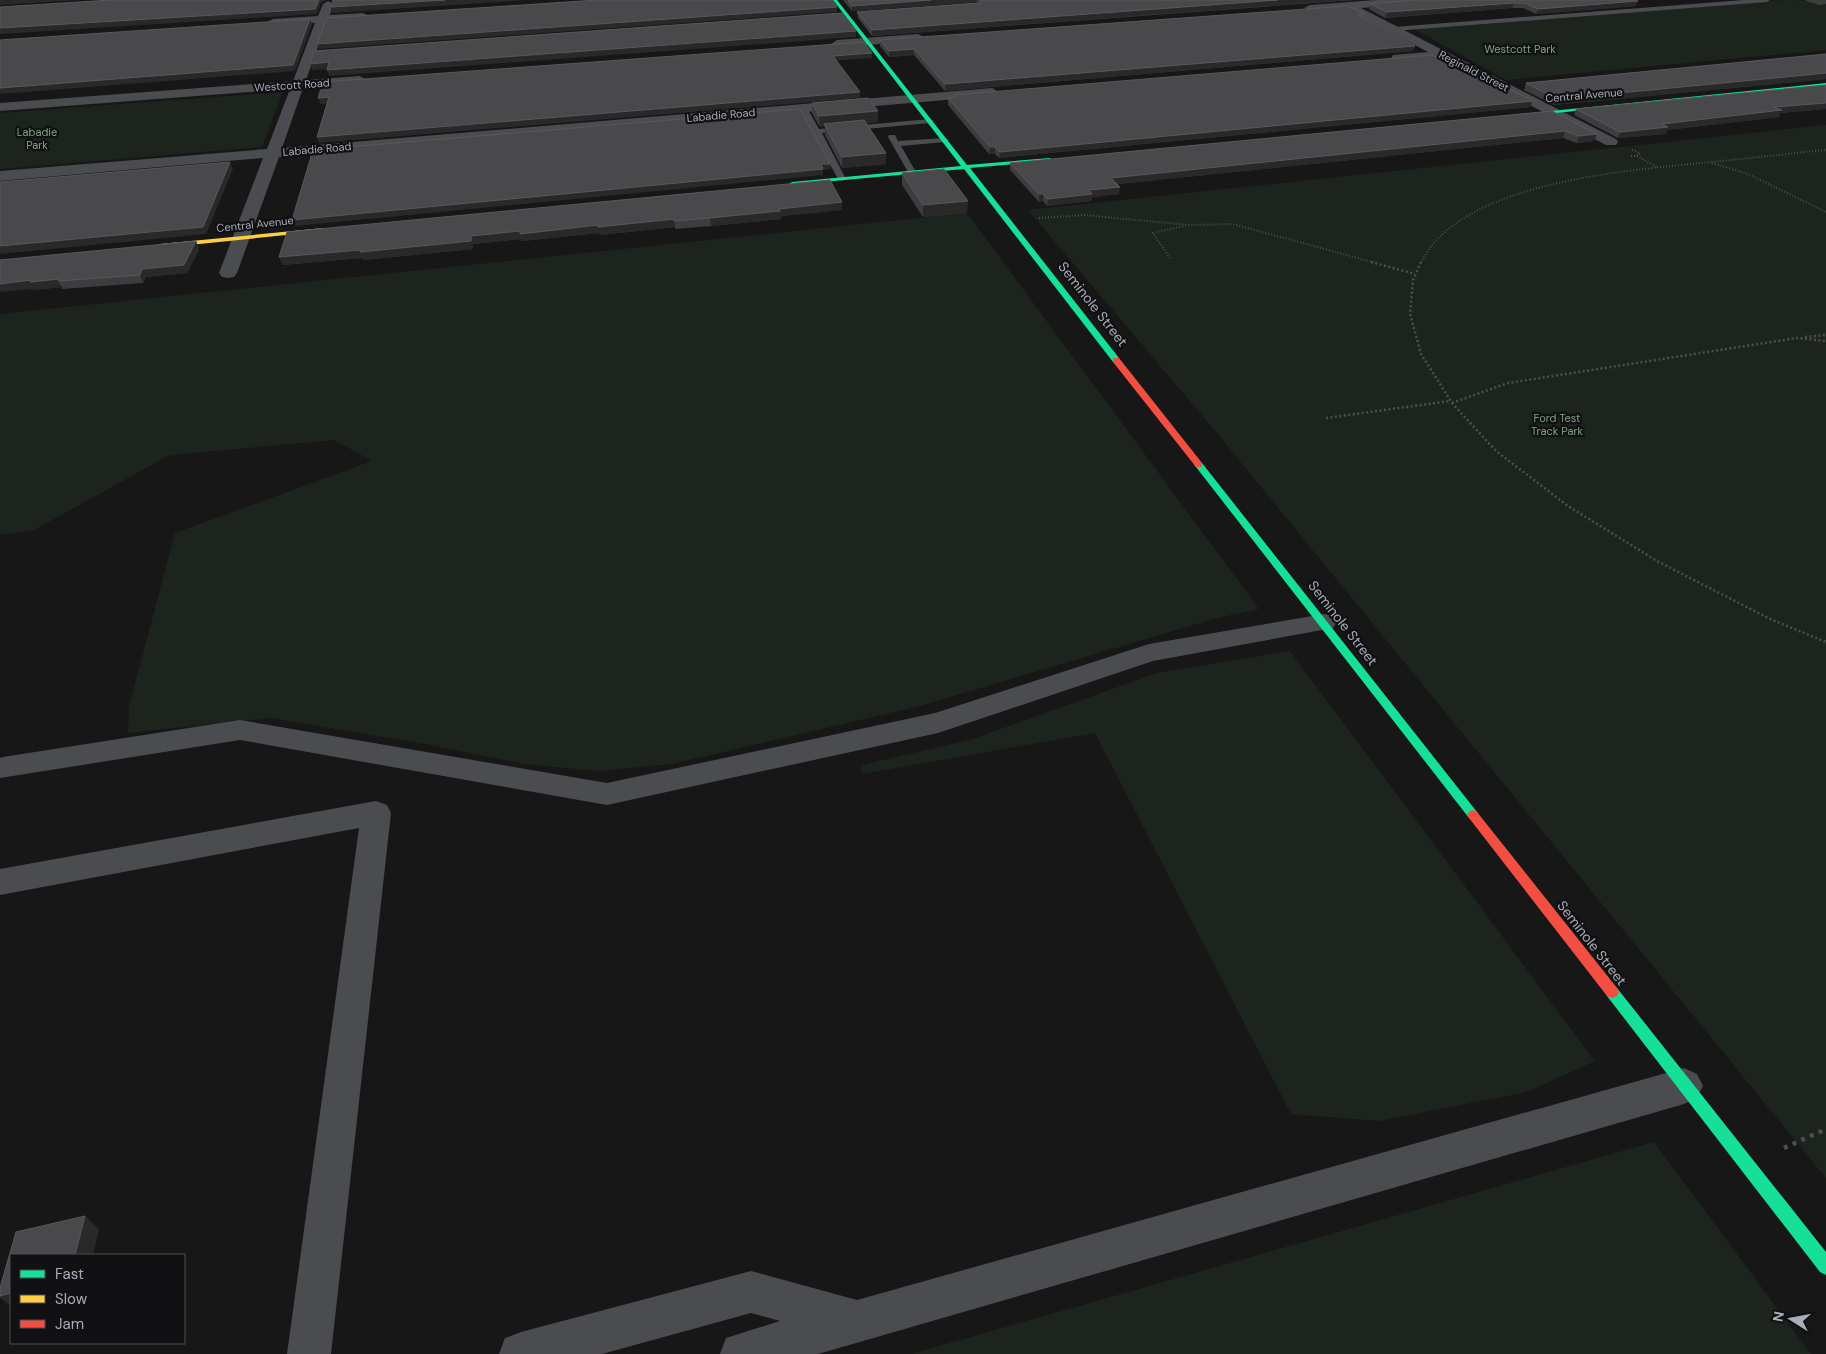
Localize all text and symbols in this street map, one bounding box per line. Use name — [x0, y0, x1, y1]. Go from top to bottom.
park label: Westcott Park — [1484, 42, 1556, 56]
street label: Reginald Street — [1437, 47, 1511, 95]
street label: Westcott Road — [254, 75, 330, 95]
street label: Central Avenue — [1545, 85, 1623, 105]
street label: Labadie Road — [686, 105, 756, 125]
park label: Labadie Park — [17, 125, 57, 152]
street label: Labadie Road — [282, 139, 352, 159]
street label: Central Avenue — [216, 213, 294, 235]
street label: Seminole Street — [1054, 258, 1132, 350]
park label: Ford Test Track Park — [1531, 411, 1583, 438]
street label: Seminole Street — [1304, 577, 1382, 669]
street label: Seminole Street — [1553, 897, 1631, 989]
legend — [10, 1254, 185, 1344]
text: Fast — [55, 1264, 84, 1284]
text: Slow — [55, 1289, 88, 1309]
north arrow — [1766, 1294, 1816, 1344]
text: N — [1768, 1310, 1788, 1323]
text: Jam — [55, 1314, 84, 1334]

